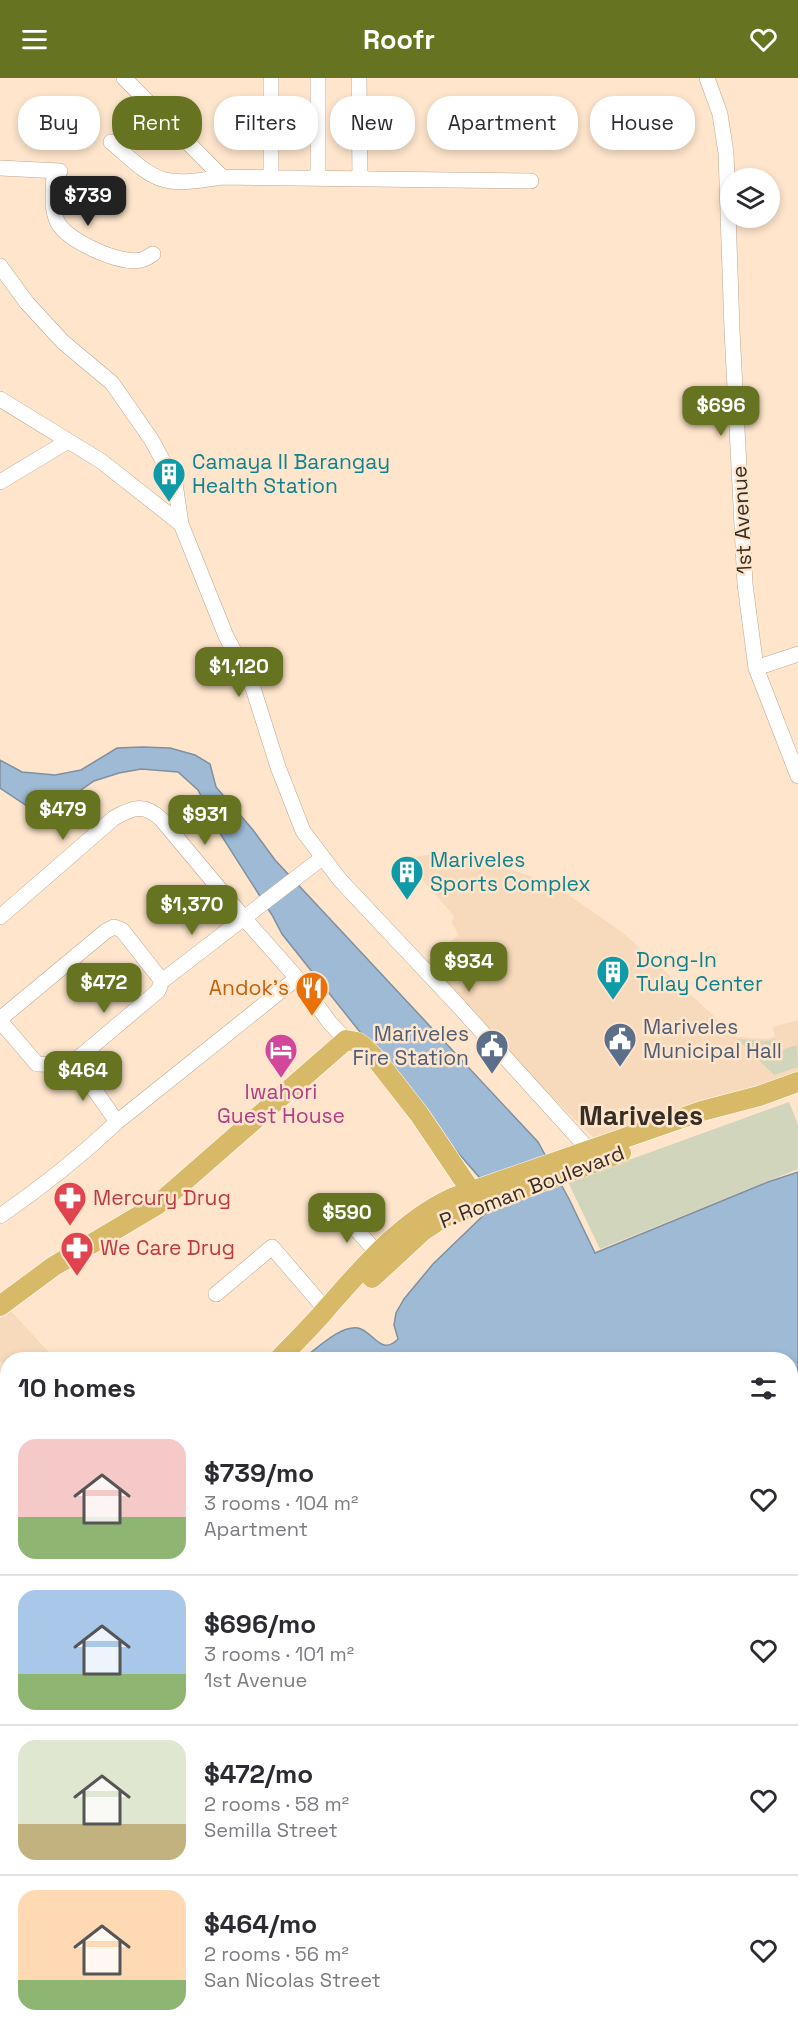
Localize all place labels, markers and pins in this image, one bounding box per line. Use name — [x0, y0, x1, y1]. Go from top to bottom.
pin: $739 — [52, 176, 124, 227]
pin: $696 — [685, 386, 757, 437]
place label: Camaya II Barangay Health Station — [192, 448, 390, 499]
building icon: Camaya II Barangay Health Station — [151, 456, 187, 503]
pin: $1,120 — [190, 647, 288, 698]
pin: $479 — [27, 790, 99, 841]
pin: $931 — [169, 795, 241, 846]
place label: Mariveles Sports Complex — [430, 846, 591, 897]
building icon: Mariveles Sports Complex — [389, 854, 425, 901]
pin: $1,370 — [143, 885, 241, 936]
pin: $934 — [433, 942, 505, 993]
place label: Dong-In Tulay Center — [636, 946, 763, 997]
building icon: Dong-In Tulay Center — [595, 954, 631, 1001]
pin: $472 — [68, 963, 140, 1014]
restaurant icon: Andok's — [294, 970, 330, 1017]
place label: Andok's — [209, 974, 289, 1001]
place label: Mariveles Municipal Hall — [643, 1013, 782, 1064]
place label: Mariveles Fire Station — [353, 1020, 469, 1071]
public building icon: Mariveles Municipal Hall — [602, 1021, 638, 1068]
public building icon: Mariveles Fire Station — [474, 1028, 510, 1075]
hotel icon: Iwahori Guest House — [263, 1032, 299, 1079]
pin: $464 — [47, 1051, 119, 1102]
place label: Iwahori Guest House — [217, 1078, 345, 1129]
pharmacy icon: Mercury Drug — [52, 1180, 88, 1227]
place label: Mercury Drug — [93, 1184, 231, 1211]
pin: $590 — [311, 1193, 383, 1244]
pharmacy icon: We Care Drug — [59, 1230, 95, 1277]
place label: We Care Drug — [100, 1234, 235, 1261]

